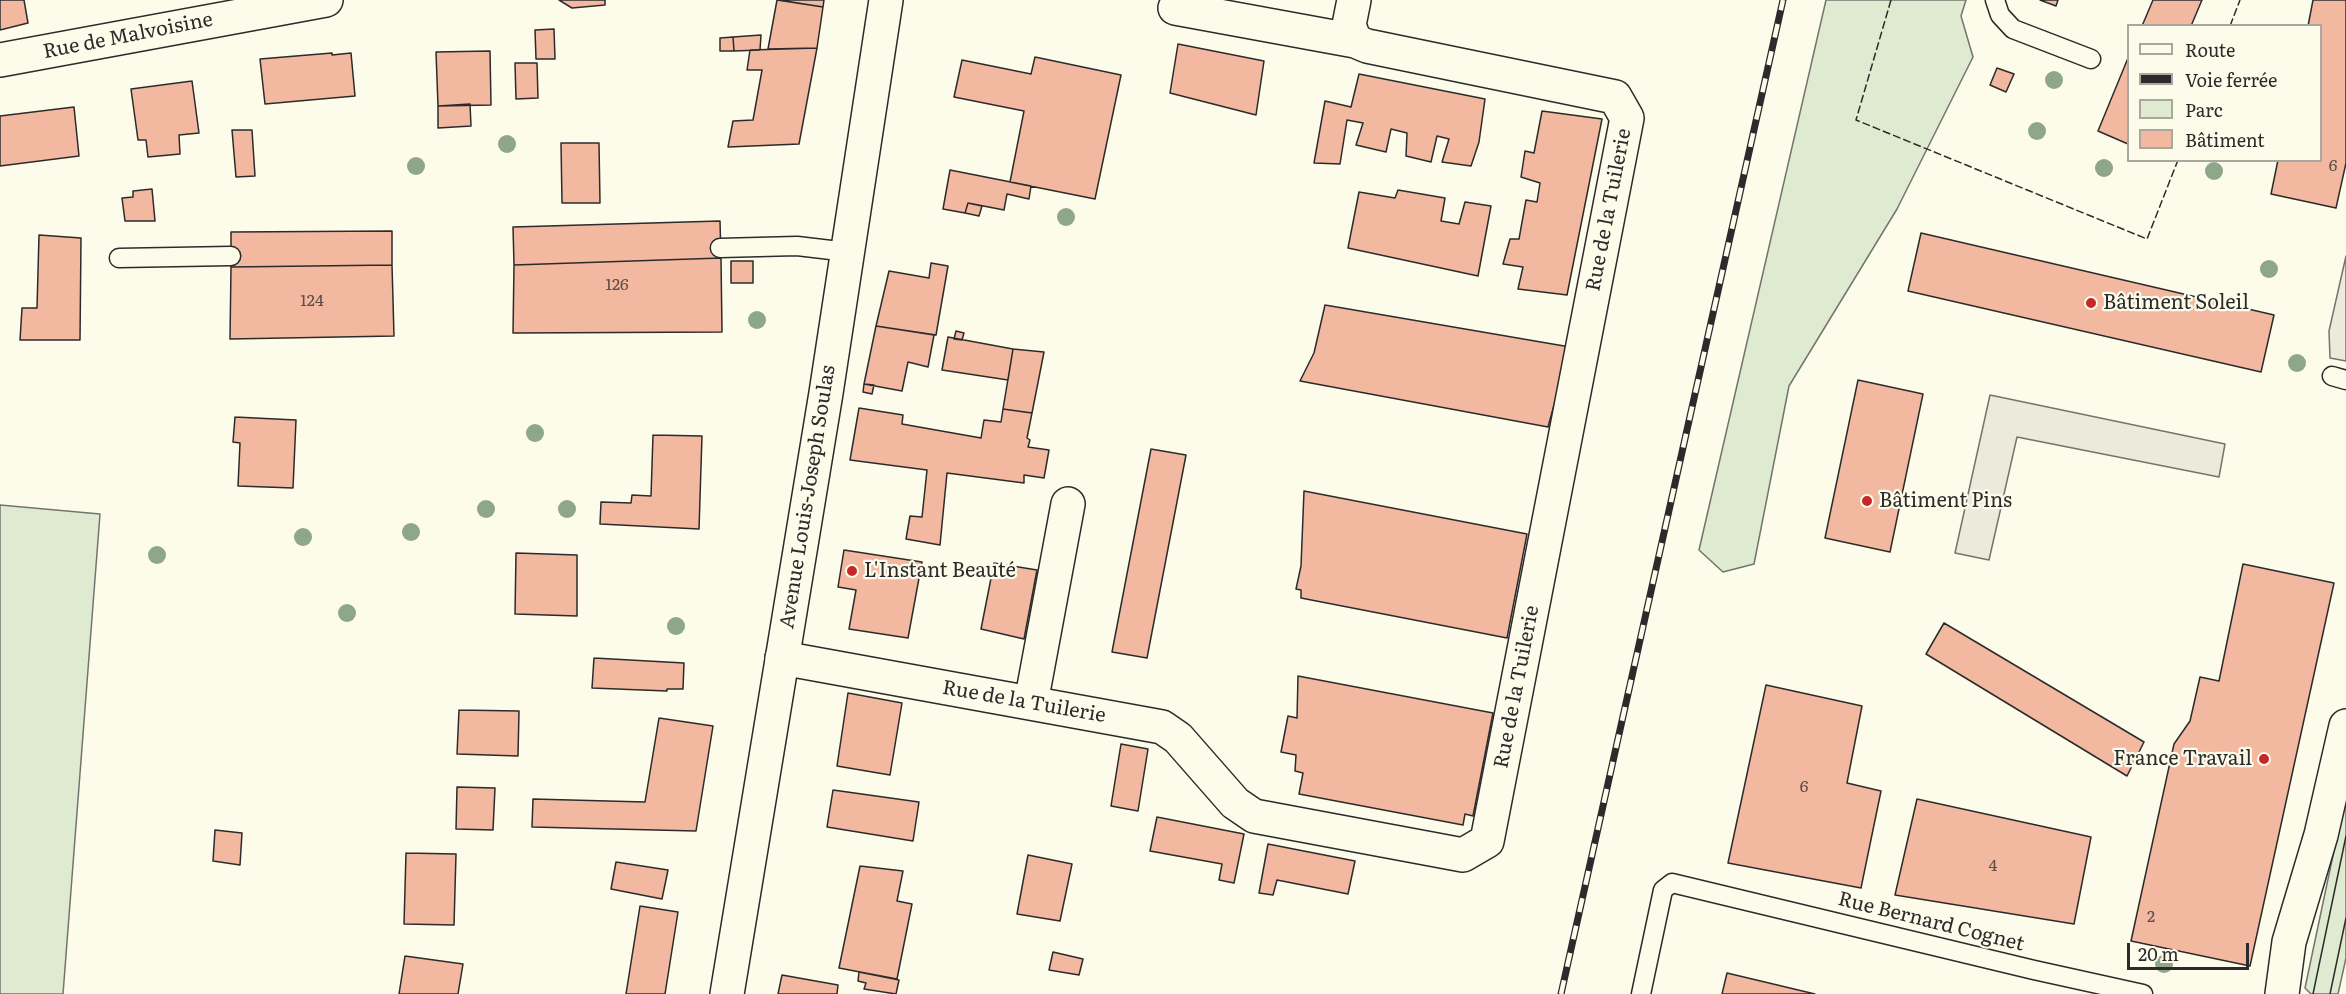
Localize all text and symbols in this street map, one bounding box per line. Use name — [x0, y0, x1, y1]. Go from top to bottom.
street label: Rue de Malvoisine — [41, 8, 215, 64]
legend — [2127, 24, 2322, 162]
text: Route — [2185, 36, 2235, 63]
text: Voie ferrée — [2185, 66, 2277, 93]
text: Parc — [2185, 96, 2223, 123]
text: Bâtiment — [2185, 126, 2264, 153]
street label: Rue de la Tuilerie — [1581, 127, 1637, 293]
house number: 6 — [2329, 156, 2337, 176]
house number: 126 — [605, 275, 629, 295]
house number: 124 — [300, 291, 324, 311]
place label: Bâtiment Soleil — [2103, 291, 2249, 315]
marker: Bâtiment Soleil — [2084, 296, 2098, 310]
street label: Avenue Louis-Joseph Soulas — [775, 364, 841, 630]
place label: Bâtiment Pins — [1879, 489, 2012, 513]
marker: Bâtiment Pins — [1860, 494, 1874, 508]
place label: L'Instant Beauté — [864, 559, 1016, 583]
marker: L'Instant Beauté — [845, 564, 859, 578]
street label: Rue de la Tuilerie — [1489, 604, 1545, 770]
street label: Rue de la Tuilerie — [940, 676, 1108, 728]
place label: France Travail — [2113, 747, 2252, 771]
marker: France Travail — [2257, 752, 2271, 766]
house number: 6 — [1800, 777, 1808, 797]
house number: 4 — [1989, 856, 1997, 876]
street label: Rue Bernard Cognet — [1835, 887, 2027, 957]
house number: 2 — [2147, 907, 2155, 927]
scale bar — [2130, 931, 2252, 969]
text: 20 m — [2138, 940, 2179, 967]

